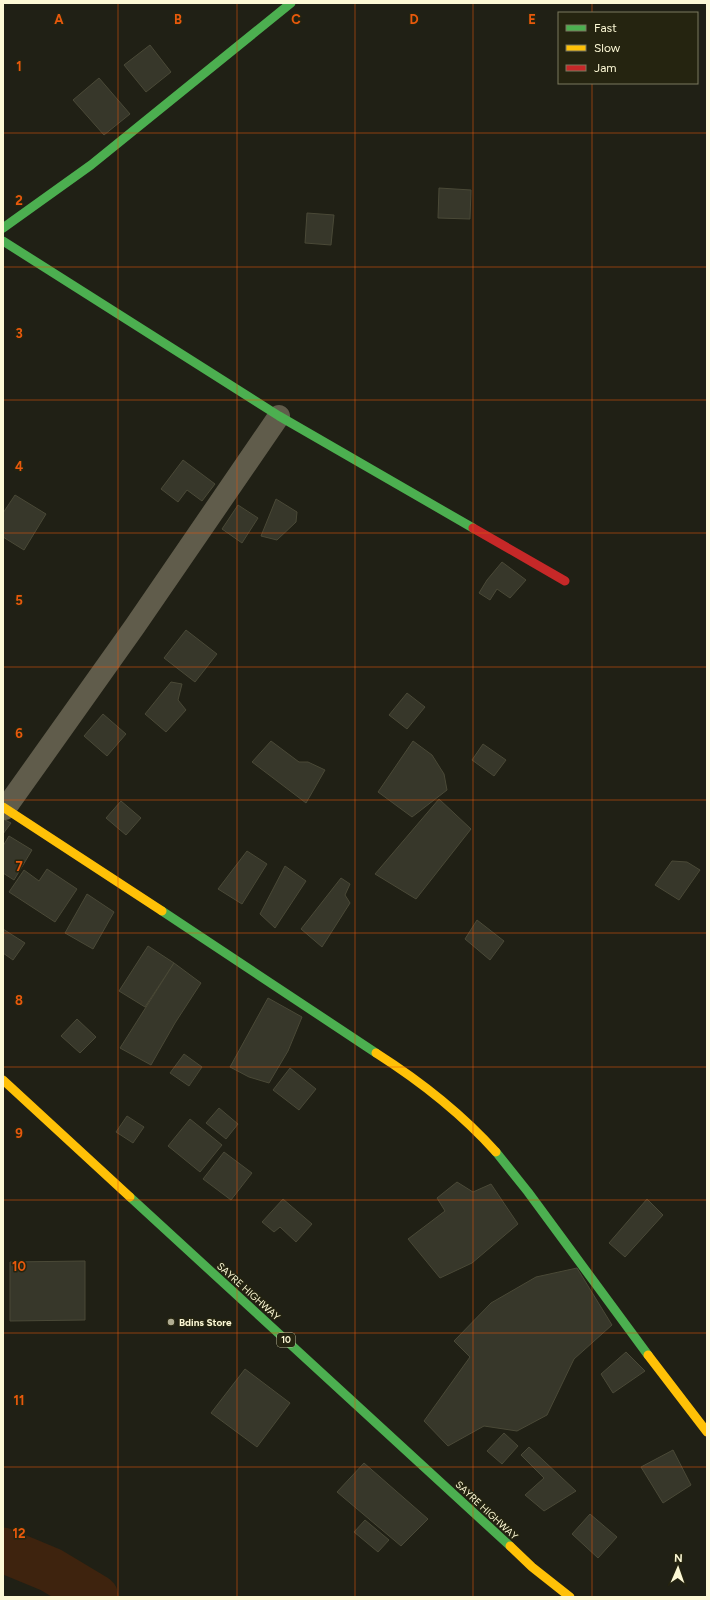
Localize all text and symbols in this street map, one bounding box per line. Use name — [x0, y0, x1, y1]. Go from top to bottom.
text: A — [54, 12, 64, 27]
text: B — [174, 12, 182, 27]
text: C — [291, 12, 301, 27]
text: D — [409, 12, 419, 27]
text: E — [528, 12, 536, 27]
legend — [558, 12, 698, 84]
text: Fast — [594, 21, 617, 35]
text: Slow — [594, 41, 621, 55]
text: 1 — [16, 59, 22, 74]
text: Jam — [594, 61, 617, 75]
text: 2 — [15, 193, 23, 208]
text: 3 — [15, 326, 23, 341]
text: 4 — [15, 459, 23, 474]
text: 5 — [15, 593, 23, 608]
text: 6 — [15, 726, 23, 741]
text: 7 — [15, 859, 23, 874]
text: 8 — [15, 993, 23, 1008]
text: 9 — [15, 1126, 23, 1141]
text: 10 — [12, 1259, 26, 1274]
street label: SAYRE HIGHWAY — [214, 1260, 283, 1323]
place label: Bdins Store — [179, 1316, 232, 1329]
marker: Bdins Store — [166, 1317, 176, 1327]
road number: 10 — [277, 1333, 295, 1347]
text: 11 — [14, 1393, 24, 1408]
street label: SAYRE HIGHWAY — [453, 1478, 521, 1543]
text: 12 — [12, 1526, 26, 1541]
north arrow — [658, 1548, 698, 1588]
text: N — [674, 1552, 683, 1565]

